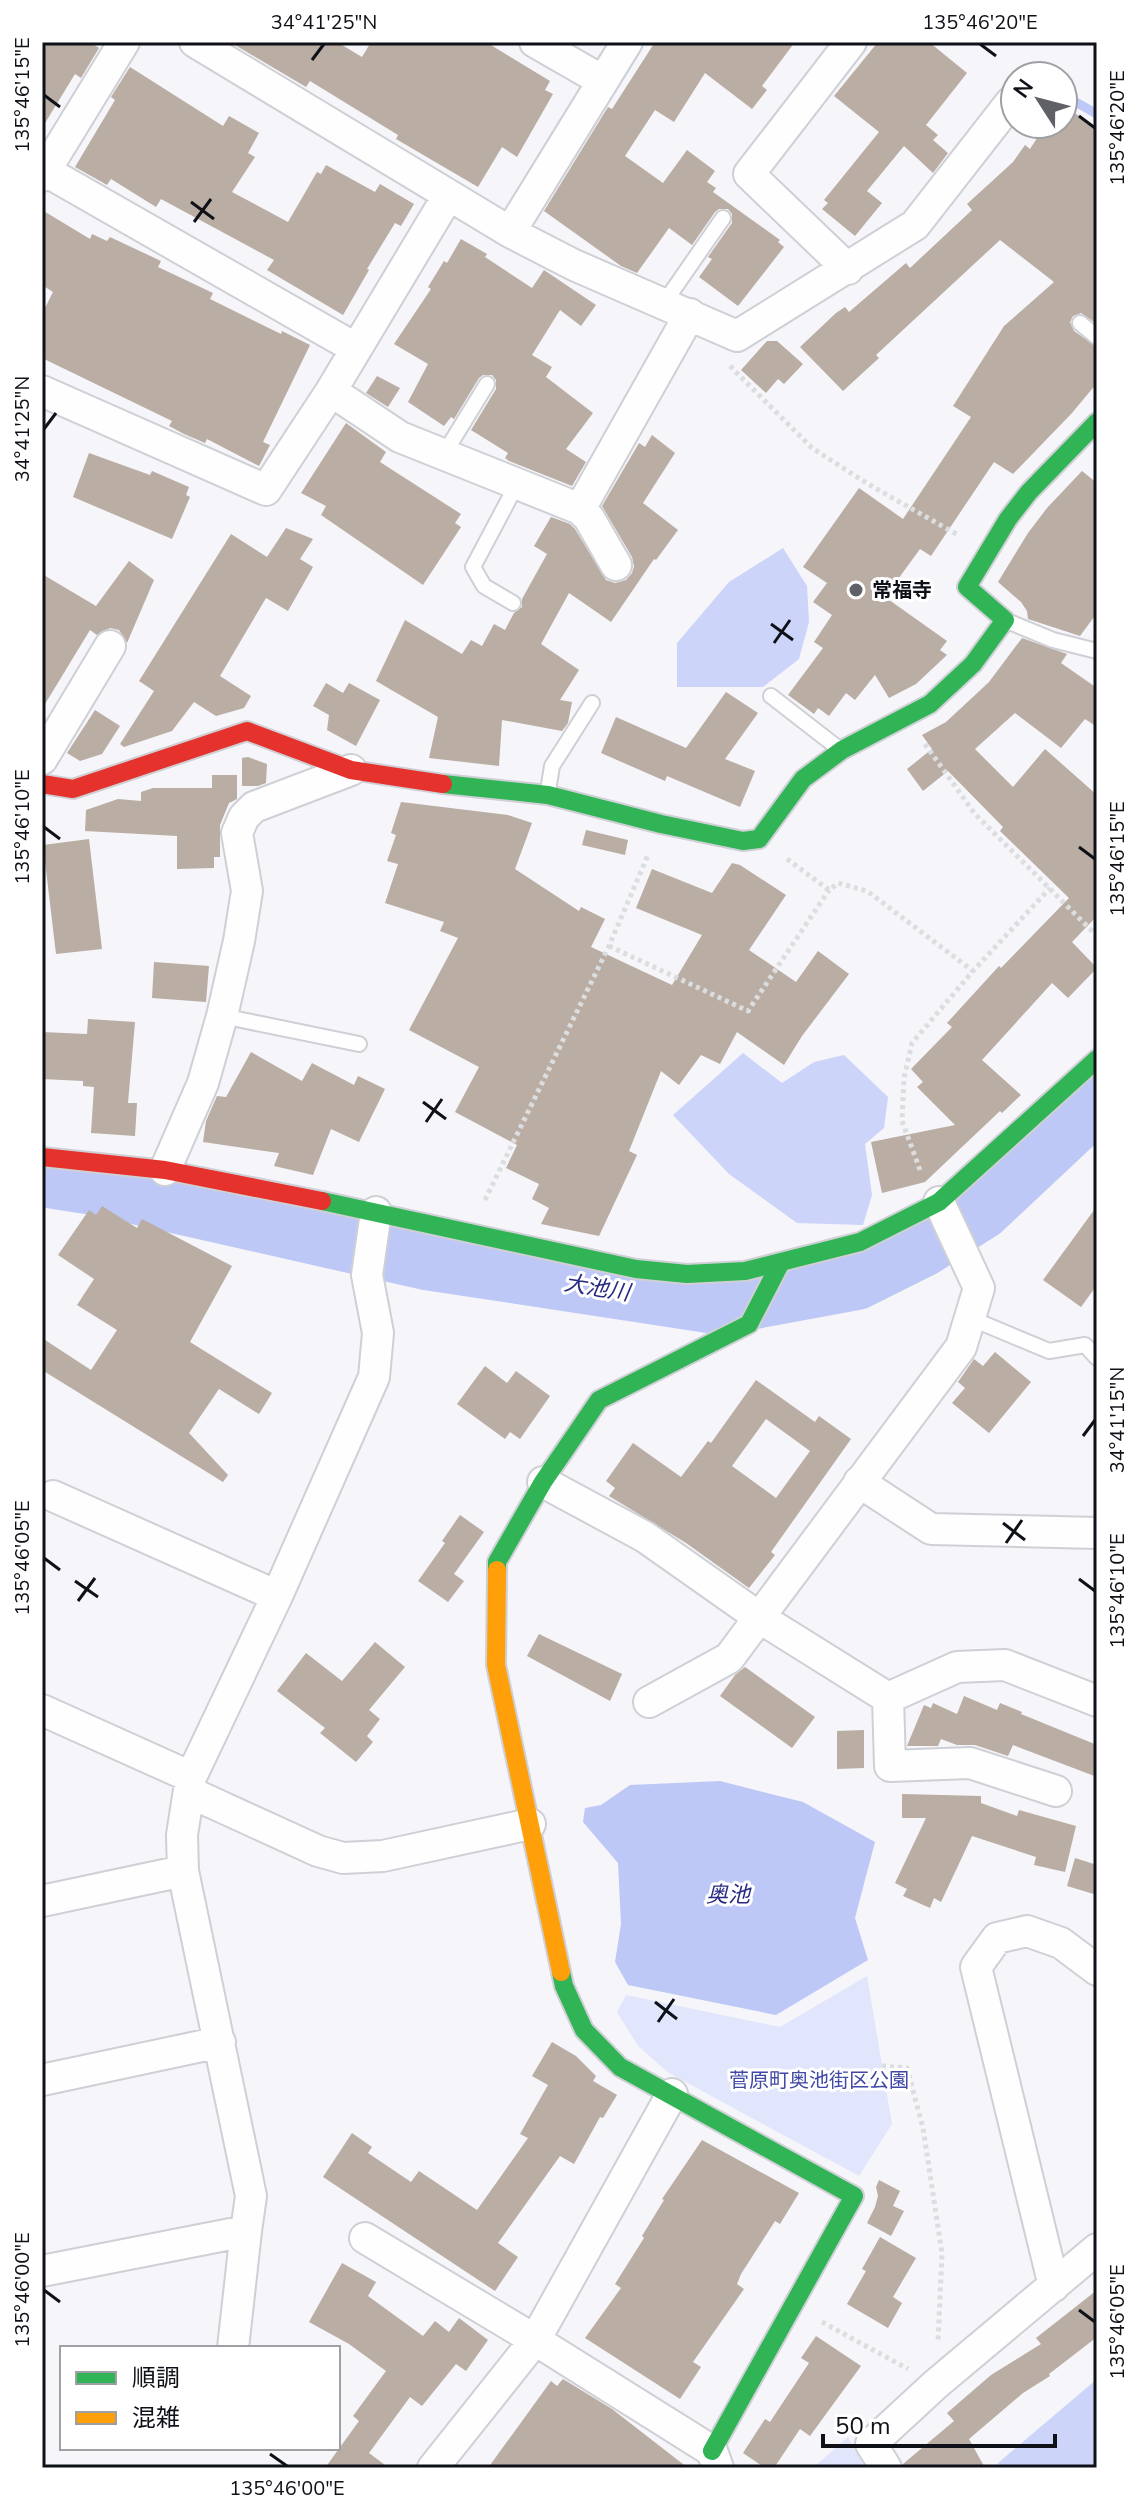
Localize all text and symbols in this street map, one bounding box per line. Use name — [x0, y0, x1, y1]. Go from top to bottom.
text: 34°41'25"N — [271, 9, 377, 36]
text: 135°46'20"E — [922, 9, 1038, 36]
text: 135°46'15"E — [9, 37, 36, 153]
north arrow — [999, 60, 1079, 140]
text: 135°46'20"E — [1104, 70, 1131, 186]
text: N — [1007, 73, 1041, 104]
text: 34°41'25"N — [9, 376, 36, 482]
place label: 常福寺 — [872, 577, 932, 604]
marker: 常福寺 — [847, 581, 865, 599]
text: 135°46'10"E — [9, 769, 36, 885]
text: 135°46'15"E — [1104, 801, 1131, 917]
water label: 大池川 — [562, 1268, 634, 1308]
text: 34°41'15"N — [1104, 1367, 1131, 1473]
text: 135°46'05"E — [9, 1500, 36, 1616]
text: 135°46'10"E — [1104, 1533, 1131, 1649]
water label: 奥池 — [706, 1880, 752, 1910]
park label: 菅原町奥池街区公園 — [729, 2067, 909, 2094]
text: 135°46'00"E — [9, 2232, 36, 2348]
text: 135°46'05"E — [1104, 2264, 1131, 2380]
legend — [60, 2346, 340, 2450]
text: 順調 — [132, 2362, 180, 2394]
scale bar — [823, 2398, 1055, 2448]
text: 混雑 — [132, 2402, 180, 2434]
text: 50 m — [835, 2410, 891, 2442]
text: 135°46'00"E — [229, 2475, 345, 2502]

